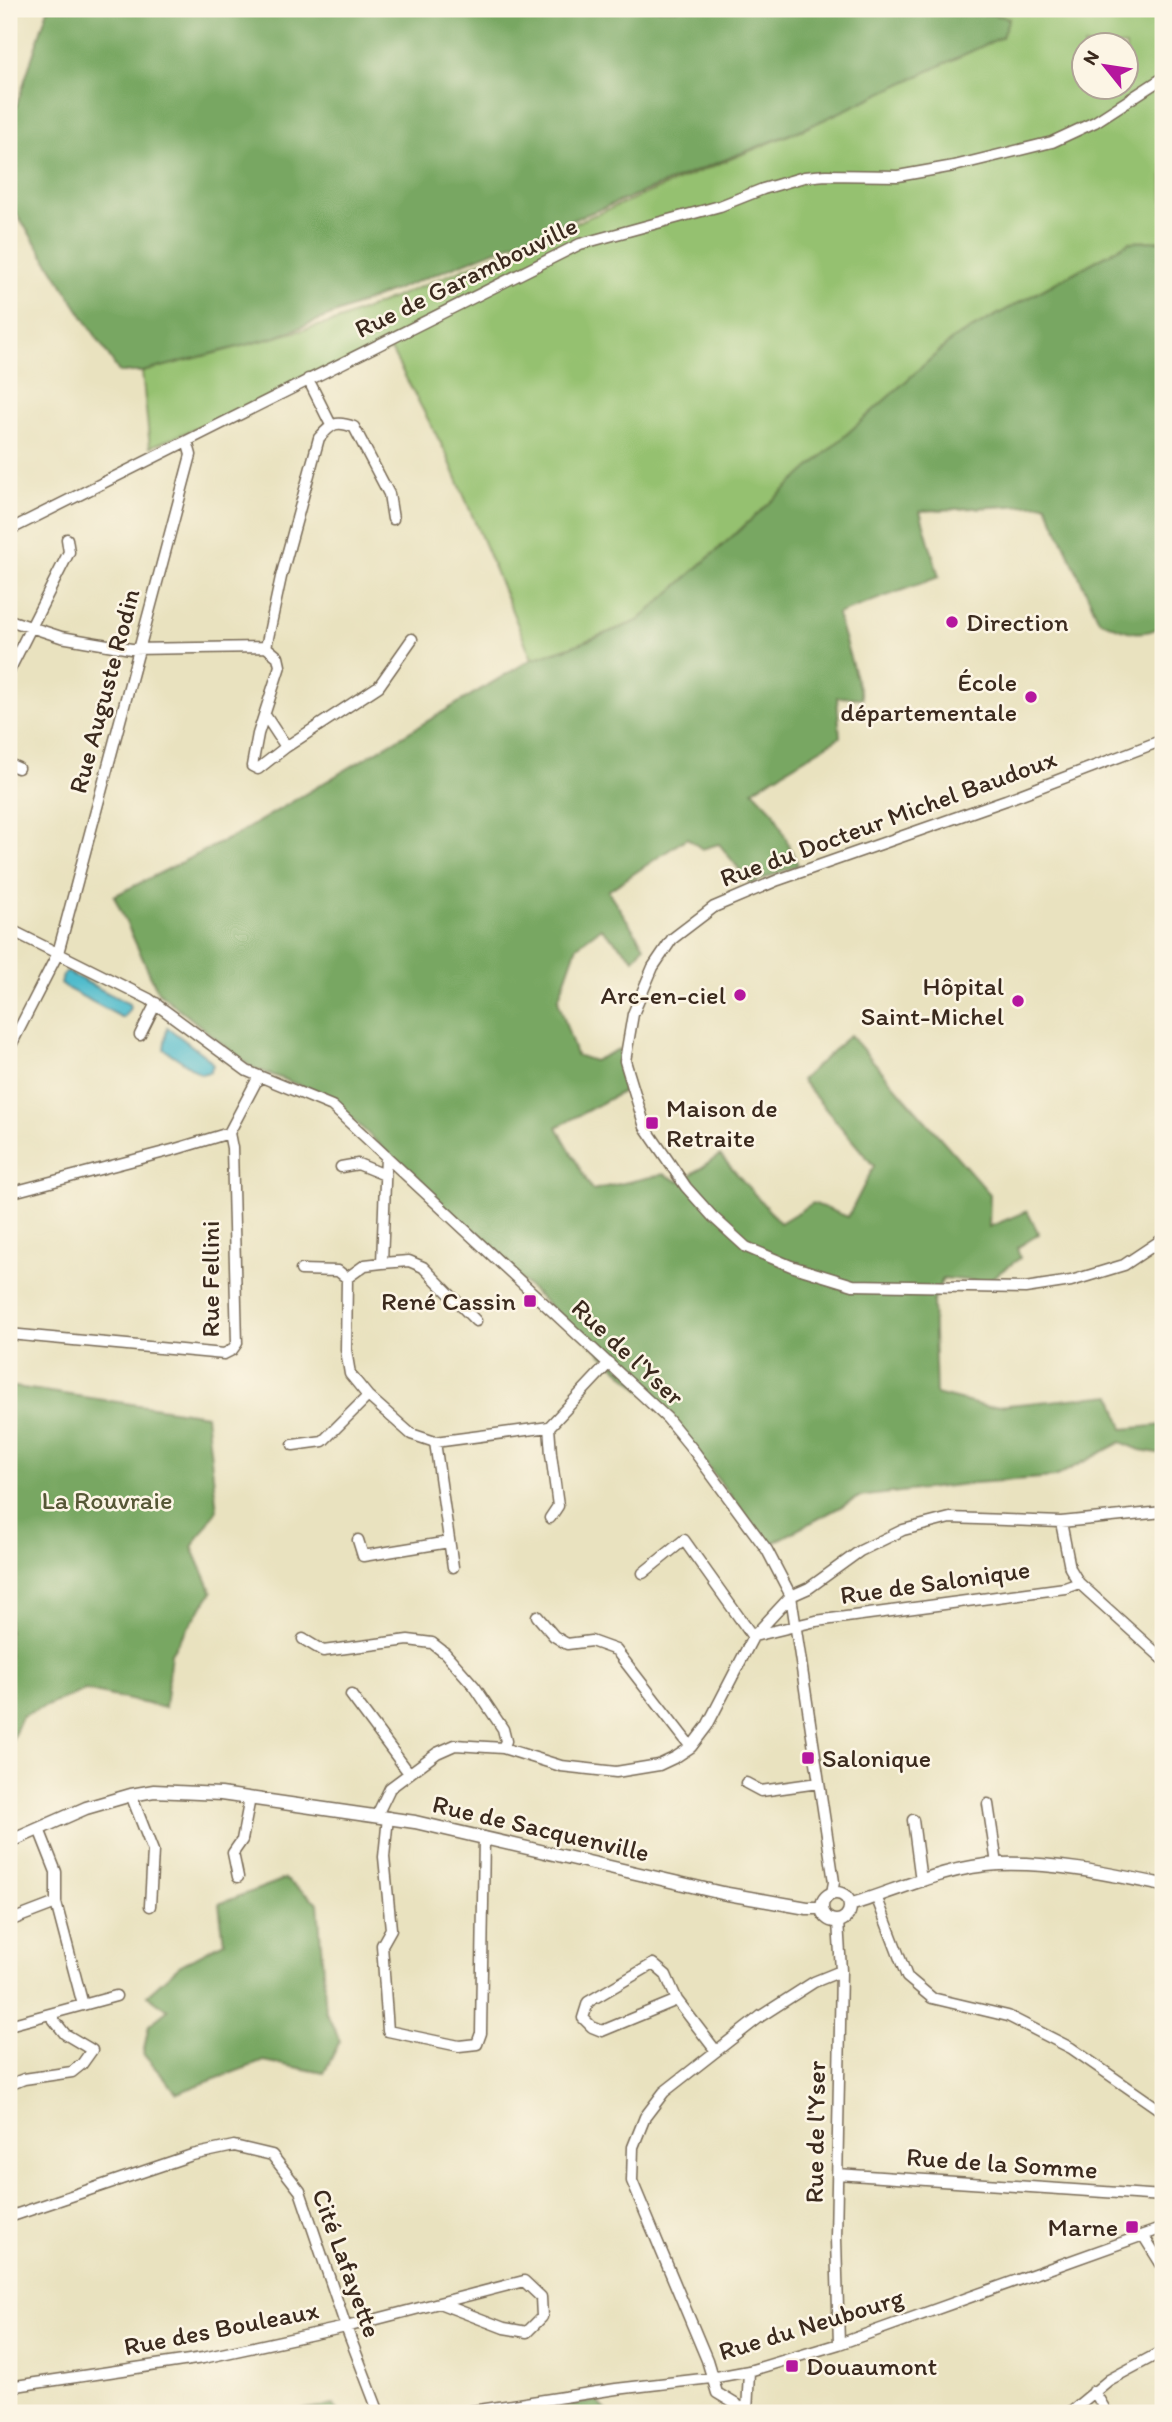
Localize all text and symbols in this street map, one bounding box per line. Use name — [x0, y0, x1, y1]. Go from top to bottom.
north arrow — [1070, 32, 1140, 102]
text: N — [1078, 46, 1104, 69]
street label: Rue de Garambouville — [349, 209, 583, 345]
street label: Rue Auguste Rodin — [61, 585, 147, 797]
place label: Direction — [966, 606, 1069, 638]
marker: Direction — [944, 614, 960, 630]
place label: École départementale — [840, 666, 1017, 728]
marker: École départementale — [1023, 689, 1039, 705]
street label: Rue du Docteur Michel Baudoux — [716, 742, 1061, 894]
place label: Hôpital Saint-Michel — [861, 970, 1004, 1032]
place label: Arc-en-ciel — [600, 979, 726, 1011]
marker: Arc-en-ciel — [732, 987, 748, 1003]
marker: Hôpital Saint-Michel — [1010, 993, 1026, 1009]
place label: Maison de Retraite — [666, 1092, 778, 1154]
marker: Maison de Retraite — [644, 1115, 660, 1131]
street label: Rue Fellini — [194, 1220, 226, 1338]
place label: René Cassin — [381, 1285, 516, 1317]
street label: Rue de l'Yser — [565, 1292, 691, 1413]
marker: René Cassin — [522, 1293, 538, 1309]
park label: La Rouvraie — [42, 1484, 172, 1516]
street label: Rue de Salonique — [838, 1553, 1032, 1611]
place label: Salonique — [822, 1742, 931, 1774]
marker: Salonique — [800, 1750, 816, 1766]
street label: Rue de Sacquenville — [430, 1788, 652, 1868]
street label: Rue de l'Yser — [798, 2060, 832, 2204]
street label: Rue de la Somme — [905, 2140, 1099, 2186]
street label: Cité Lafayette — [305, 2184, 389, 2342]
place label: Marne — [1047, 2211, 1118, 2243]
marker: Marne — [1124, 2219, 1140, 2235]
street label: Rue du Neubourg — [715, 2280, 908, 2367]
street label: Rue des Bouleaux — [121, 2293, 321, 2363]
place label: Douaumont — [806, 2350, 938, 2382]
marker: Douaumont — [784, 2358, 800, 2374]

